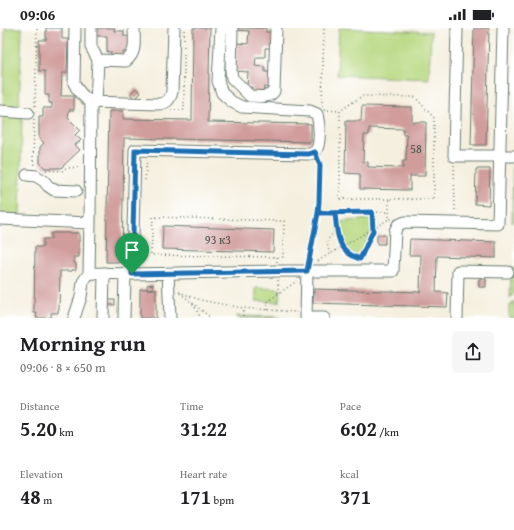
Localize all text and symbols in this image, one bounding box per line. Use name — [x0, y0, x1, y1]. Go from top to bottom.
text: 09:06 — [20, 4, 55, 25]
house number: 58 — [410, 140, 422, 157]
house number: 93 к3 — [205, 231, 231, 248]
pin — [115, 233, 149, 274]
icon: arrive — [121, 239, 143, 261]
text: Morning run — [20, 327, 146, 359]
button: share — [452, 331, 494, 373]
text: 09:06 · 8 × 650 m — [20, 358, 106, 377]
text: Distance — [20, 398, 59, 414]
text: Time — [180, 398, 203, 414]
text: Pace — [340, 398, 361, 414]
text: 5.20 — [20, 414, 57, 443]
text: 31:22 — [180, 414, 227, 443]
text: 6:02 — [340, 414, 377, 443]
text: km — [57, 424, 74, 440]
text: /km — [377, 424, 399, 440]
text: Elevation — [20, 466, 63, 482]
text: Heart rate — [180, 466, 227, 482]
text: kcal — [340, 466, 359, 482]
text: 48 — [20, 482, 41, 511]
text: 171 — [180, 482, 211, 511]
text: 371 — [340, 482, 371, 511]
text: m — [41, 492, 52, 508]
text: bpm — [211, 492, 234, 508]

